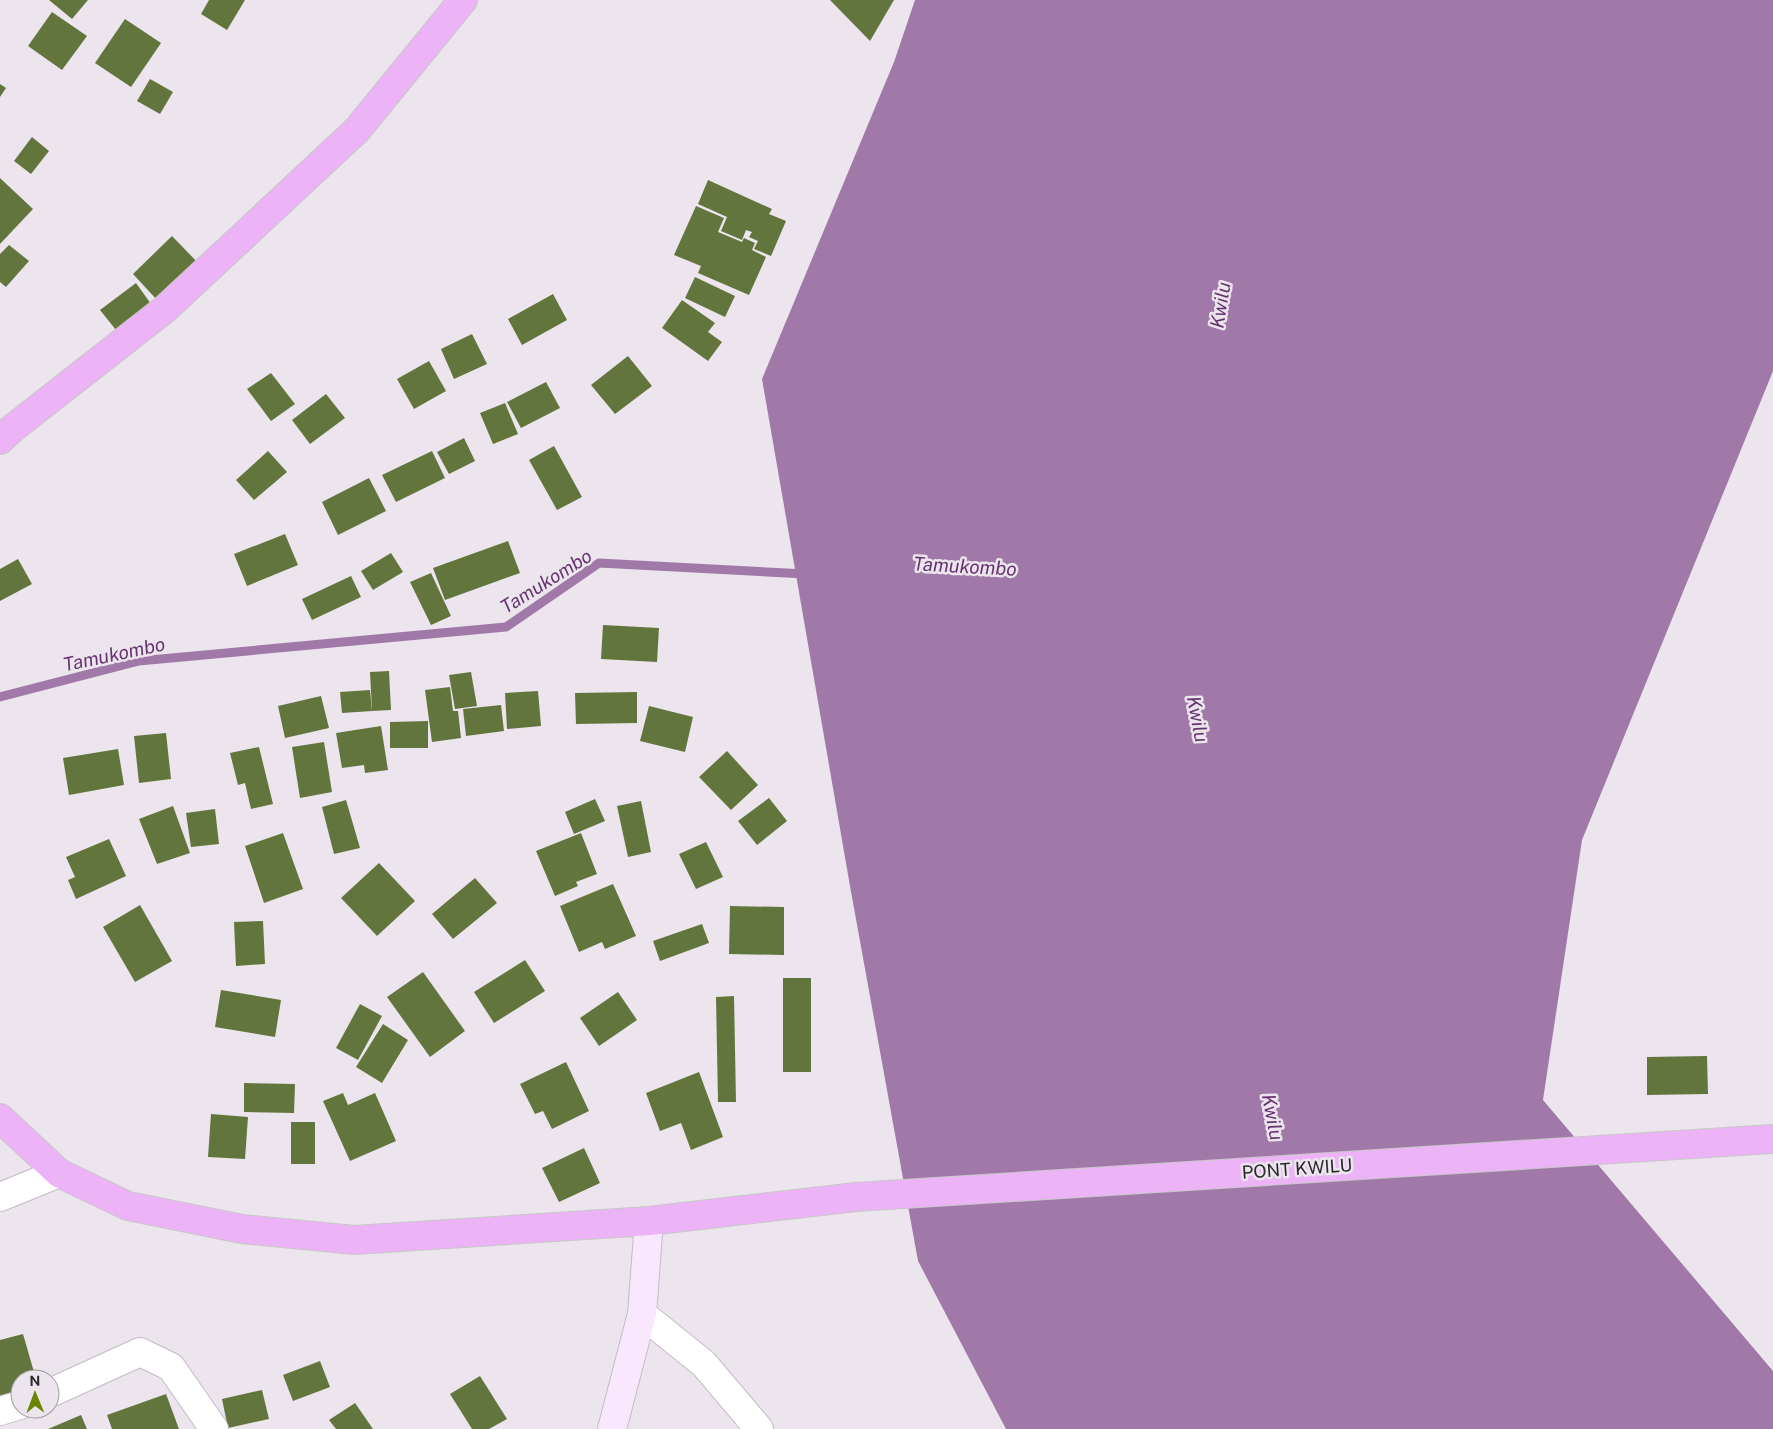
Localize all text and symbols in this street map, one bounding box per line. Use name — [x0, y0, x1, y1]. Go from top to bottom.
water label: Kwilu — [1205, 280, 1235, 330]
water label: Tamukombo — [496, 544, 596, 618]
water label: Tamukombo — [913, 552, 1017, 580]
water label: Tamukombo — [61, 632, 167, 676]
water label: Kwilu — [1183, 694, 1213, 744]
water label: Kwilu — [1258, 1092, 1288, 1142]
street label: PONT KWILU — [1241, 1154, 1353, 1183]
north arrow — [10, 1369, 60, 1419]
text: N — [29, 1373, 40, 1389]

